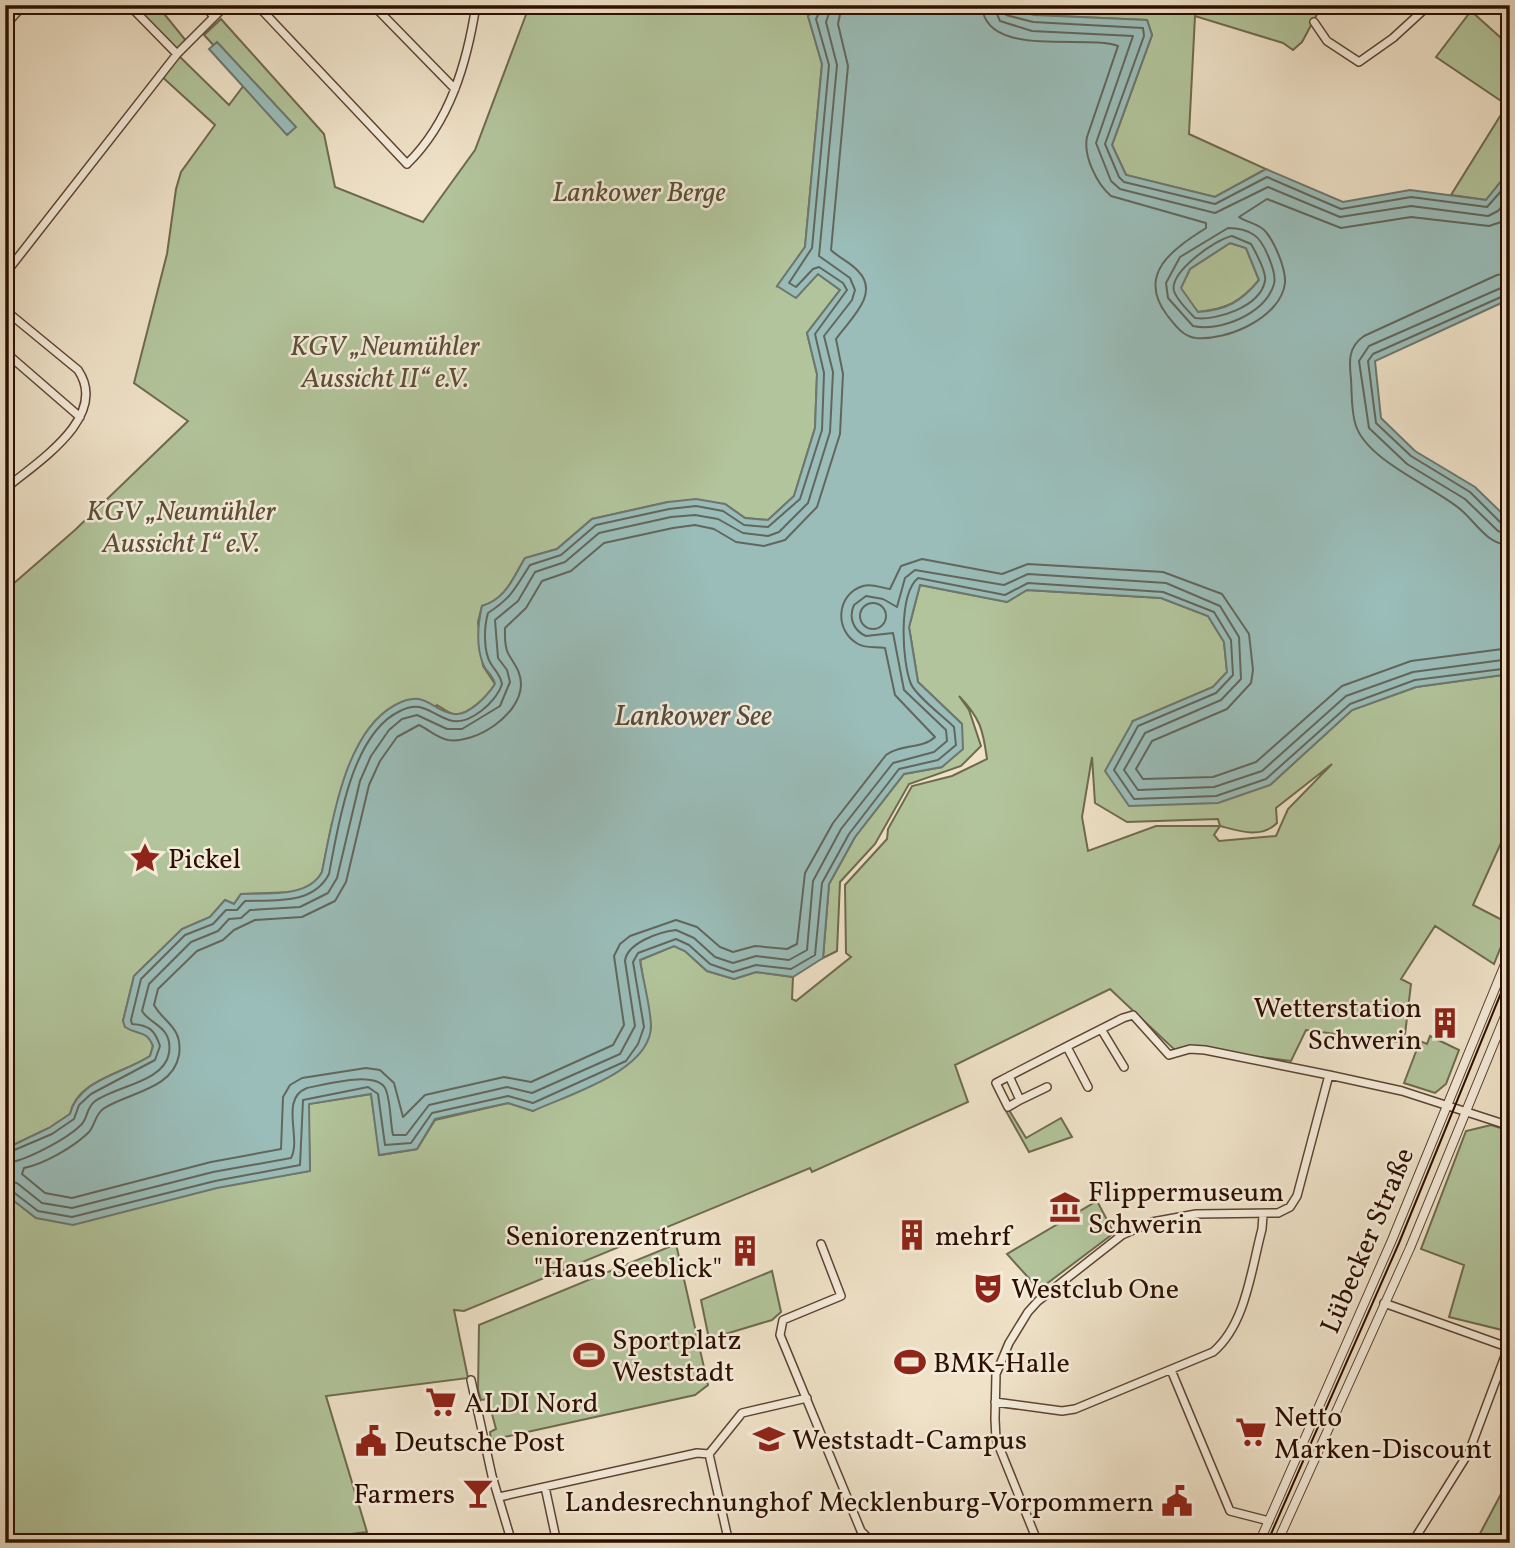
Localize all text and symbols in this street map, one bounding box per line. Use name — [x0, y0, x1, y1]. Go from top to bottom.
park label: Lankower Berge — [552, 174, 726, 213]
park label: KGV „Neumühler Aussicht II“ e.V. — [290, 328, 481, 399]
park label: KGV „Neumühler Aussicht I“ e.V. — [86, 493, 277, 564]
water label: Lankower See — [614, 696, 772, 738]
place icon: Pickel — [128, 841, 162, 875]
place label: Pickel — [168, 841, 241, 880]
place label: Wetterstation Schwerin — [1254, 990, 1422, 1061]
building icon: Wetterstation Schwerin — [1428, 1006, 1462, 1040]
street label: Lübecker Straße — [1312, 1142, 1425, 1340]
place label: Flippermuseum Schwerin — [1088, 1174, 1284, 1245]
museum icon: Flippermuseum Schwerin — [1048, 1190, 1082, 1224]
place label: Seniorenzentrum "Haus Seeblick" — [505, 1218, 722, 1289]
building icon: mehrf — [895, 1218, 929, 1252]
place label: mehrf — [935, 1218, 1013, 1257]
building icon: Seniorenzentrum "Haus Seeblick" — [728, 1234, 762, 1268]
theatre icon: Westclub One — [971, 1271, 1005, 1305]
place label: Westclub One — [1011, 1271, 1179, 1310]
place label: Sportplatz Weststadt — [612, 1322, 741, 1393]
sports icon: Sportplatz Weststadt — [572, 1338, 606, 1372]
sports icon: BMK-Halle — [893, 1345, 927, 1379]
place label: BMK-Halle — [933, 1345, 1070, 1384]
supermarket icon: ALDI Nord — [424, 1385, 458, 1419]
place label: ALDI Nord — [464, 1385, 599, 1424]
place label: Netto Marken-Discount — [1274, 1399, 1492, 1470]
supermarket icon: Netto Marken-Discount — [1234, 1415, 1268, 1449]
school or university icon: Weststadt-Campus — [752, 1422, 786, 1456]
place label: Weststadt-Campus — [792, 1422, 1027, 1461]
public building icon: Deutsche Post — [354, 1424, 388, 1458]
place label: Deutsche Post — [394, 1424, 565, 1463]
place label: Farmers — [353, 1476, 455, 1515]
bar icon: Farmers — [461, 1476, 495, 1510]
place label: Landesrechnunghof Mecklenburg-Vorpommern — [565, 1484, 1154, 1523]
public building icon: Landesrechnunghof Mecklenburg-Vorpommern — [1160, 1484, 1194, 1518]

